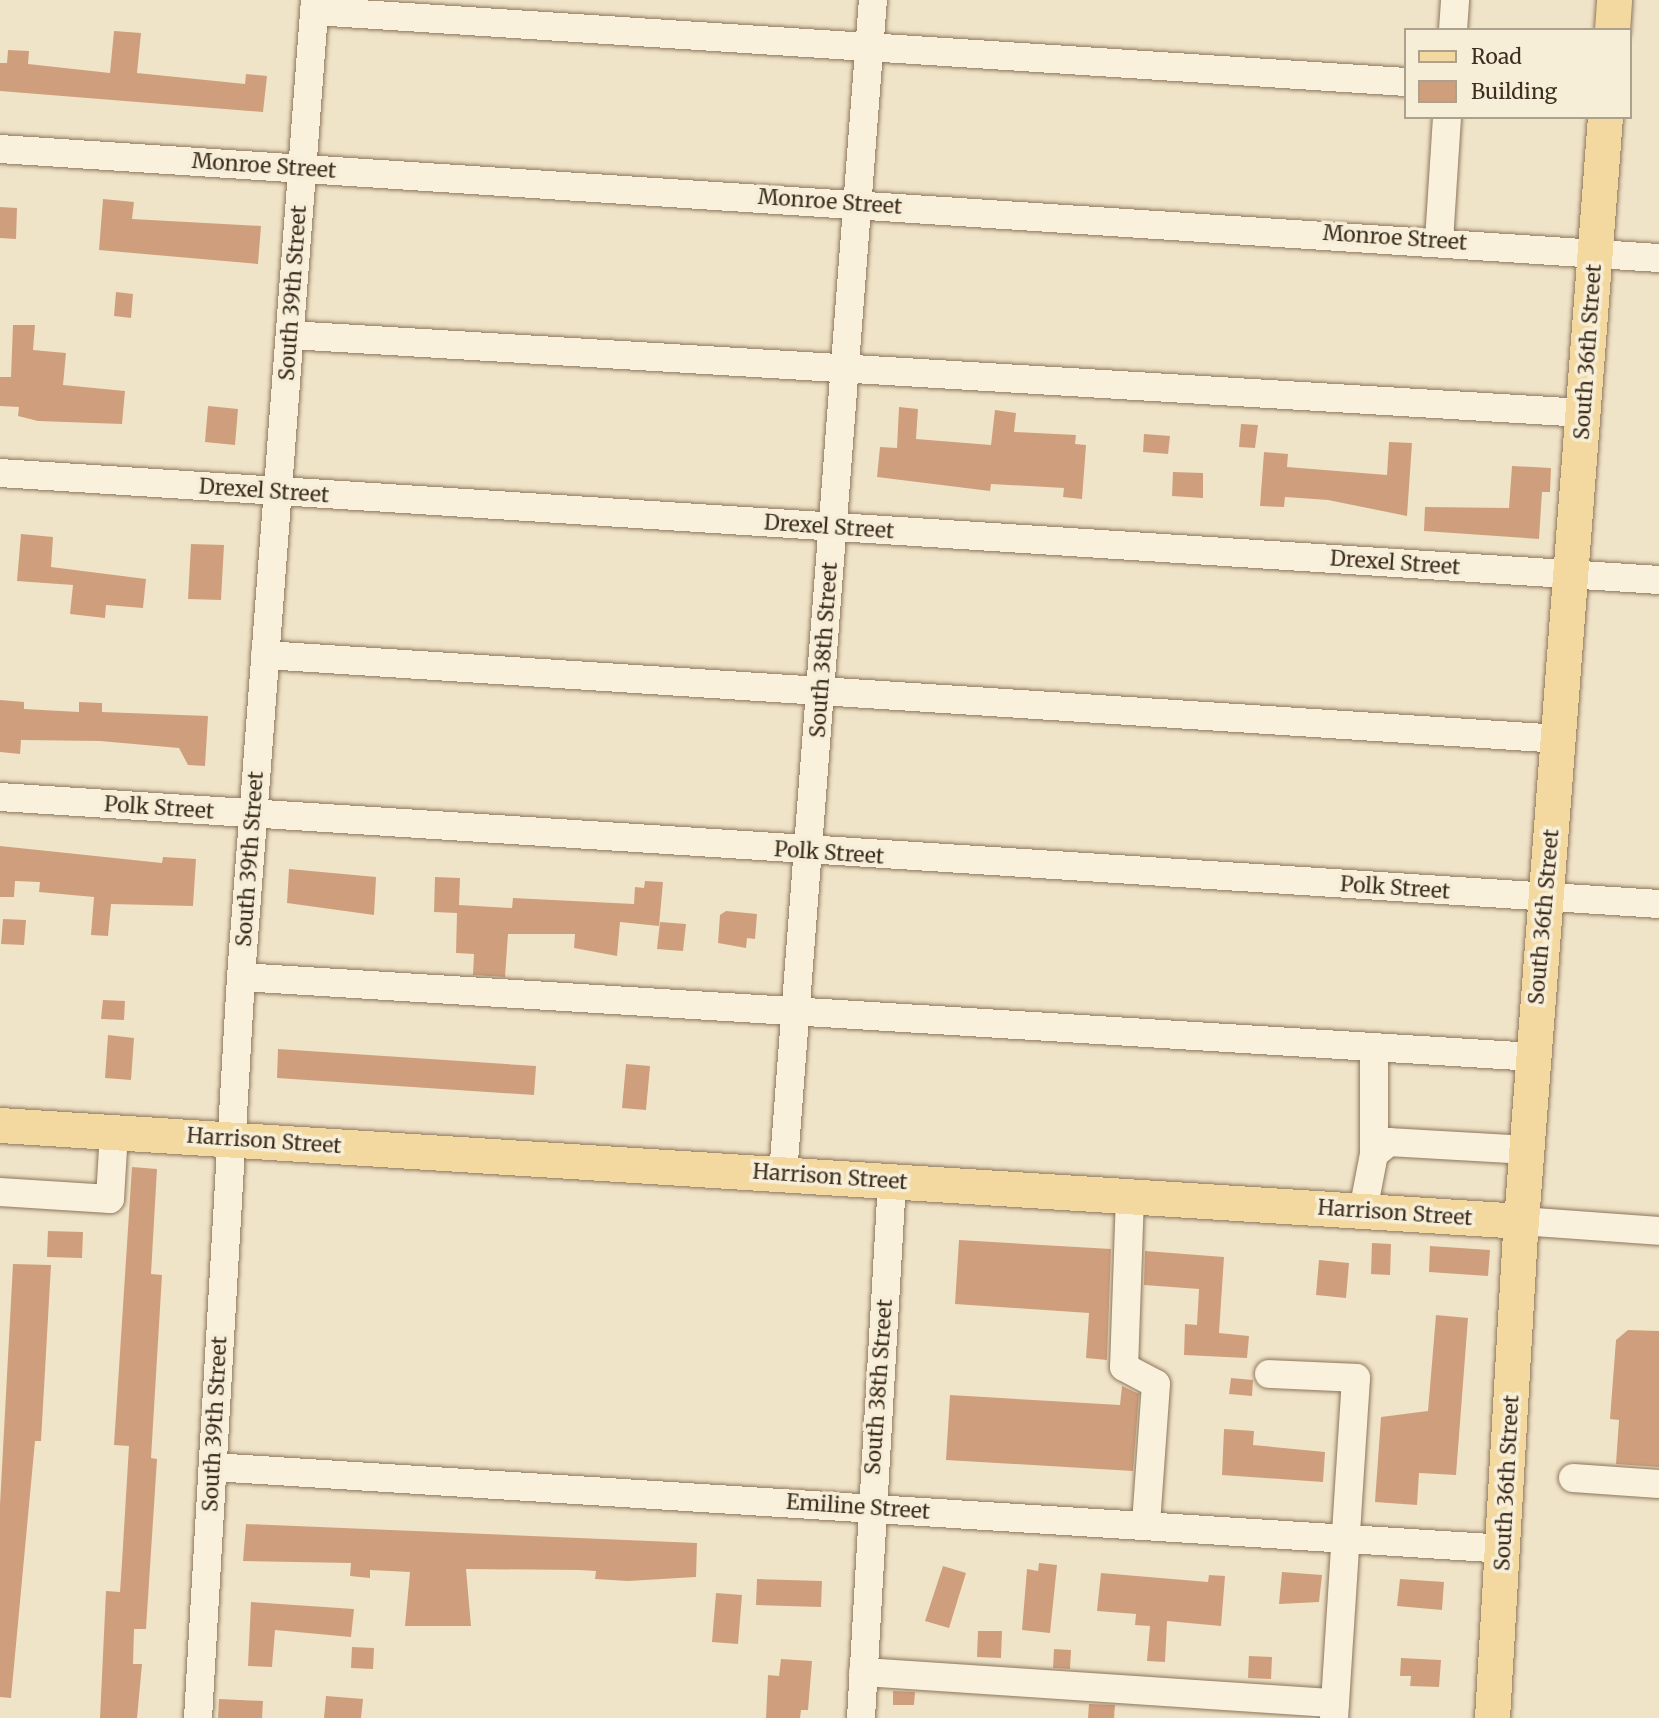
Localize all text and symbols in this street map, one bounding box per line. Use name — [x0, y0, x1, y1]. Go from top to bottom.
legend — [1404, 28, 1631, 119]
text: Road — [1471, 43, 1522, 70]
text: Building — [1471, 78, 1557, 105]
street label: Monroe Street — [191, 148, 337, 184]
street label: Monroe Street — [757, 184, 903, 220]
street label: South 39th Street — [274, 204, 312, 382]
street label: Monroe Street — [1322, 220, 1468, 256]
street label: South 36th Street — [1569, 263, 1607, 441]
street label: Drexel Street — [198, 474, 330, 508]
street label: Drexel Street — [763, 510, 895, 544]
street label: Drexel Street — [1329, 546, 1461, 580]
street label: South 38th Street — [805, 561, 843, 739]
street label: South 39th Street — [231, 770, 269, 948]
street label: Polk Street — [103, 792, 215, 824]
street label: South 36th Street — [1524, 828, 1564, 1006]
street label: Polk Street — [773, 837, 885, 869]
street label: Polk Street — [1339, 872, 1451, 904]
street label: Harrison Street — [186, 1123, 342, 1159]
street label: Harrison Street — [752, 1159, 908, 1195]
street label: Harrison Street — [1317, 1195, 1473, 1231]
street label: South 38th Street — [860, 1298, 898, 1476]
street label: South 39th Street — [198, 1335, 232, 1513]
street label: South 36th Street — [1490, 1394, 1524, 1572]
street label: Emiline Street — [785, 1489, 931, 1525]

